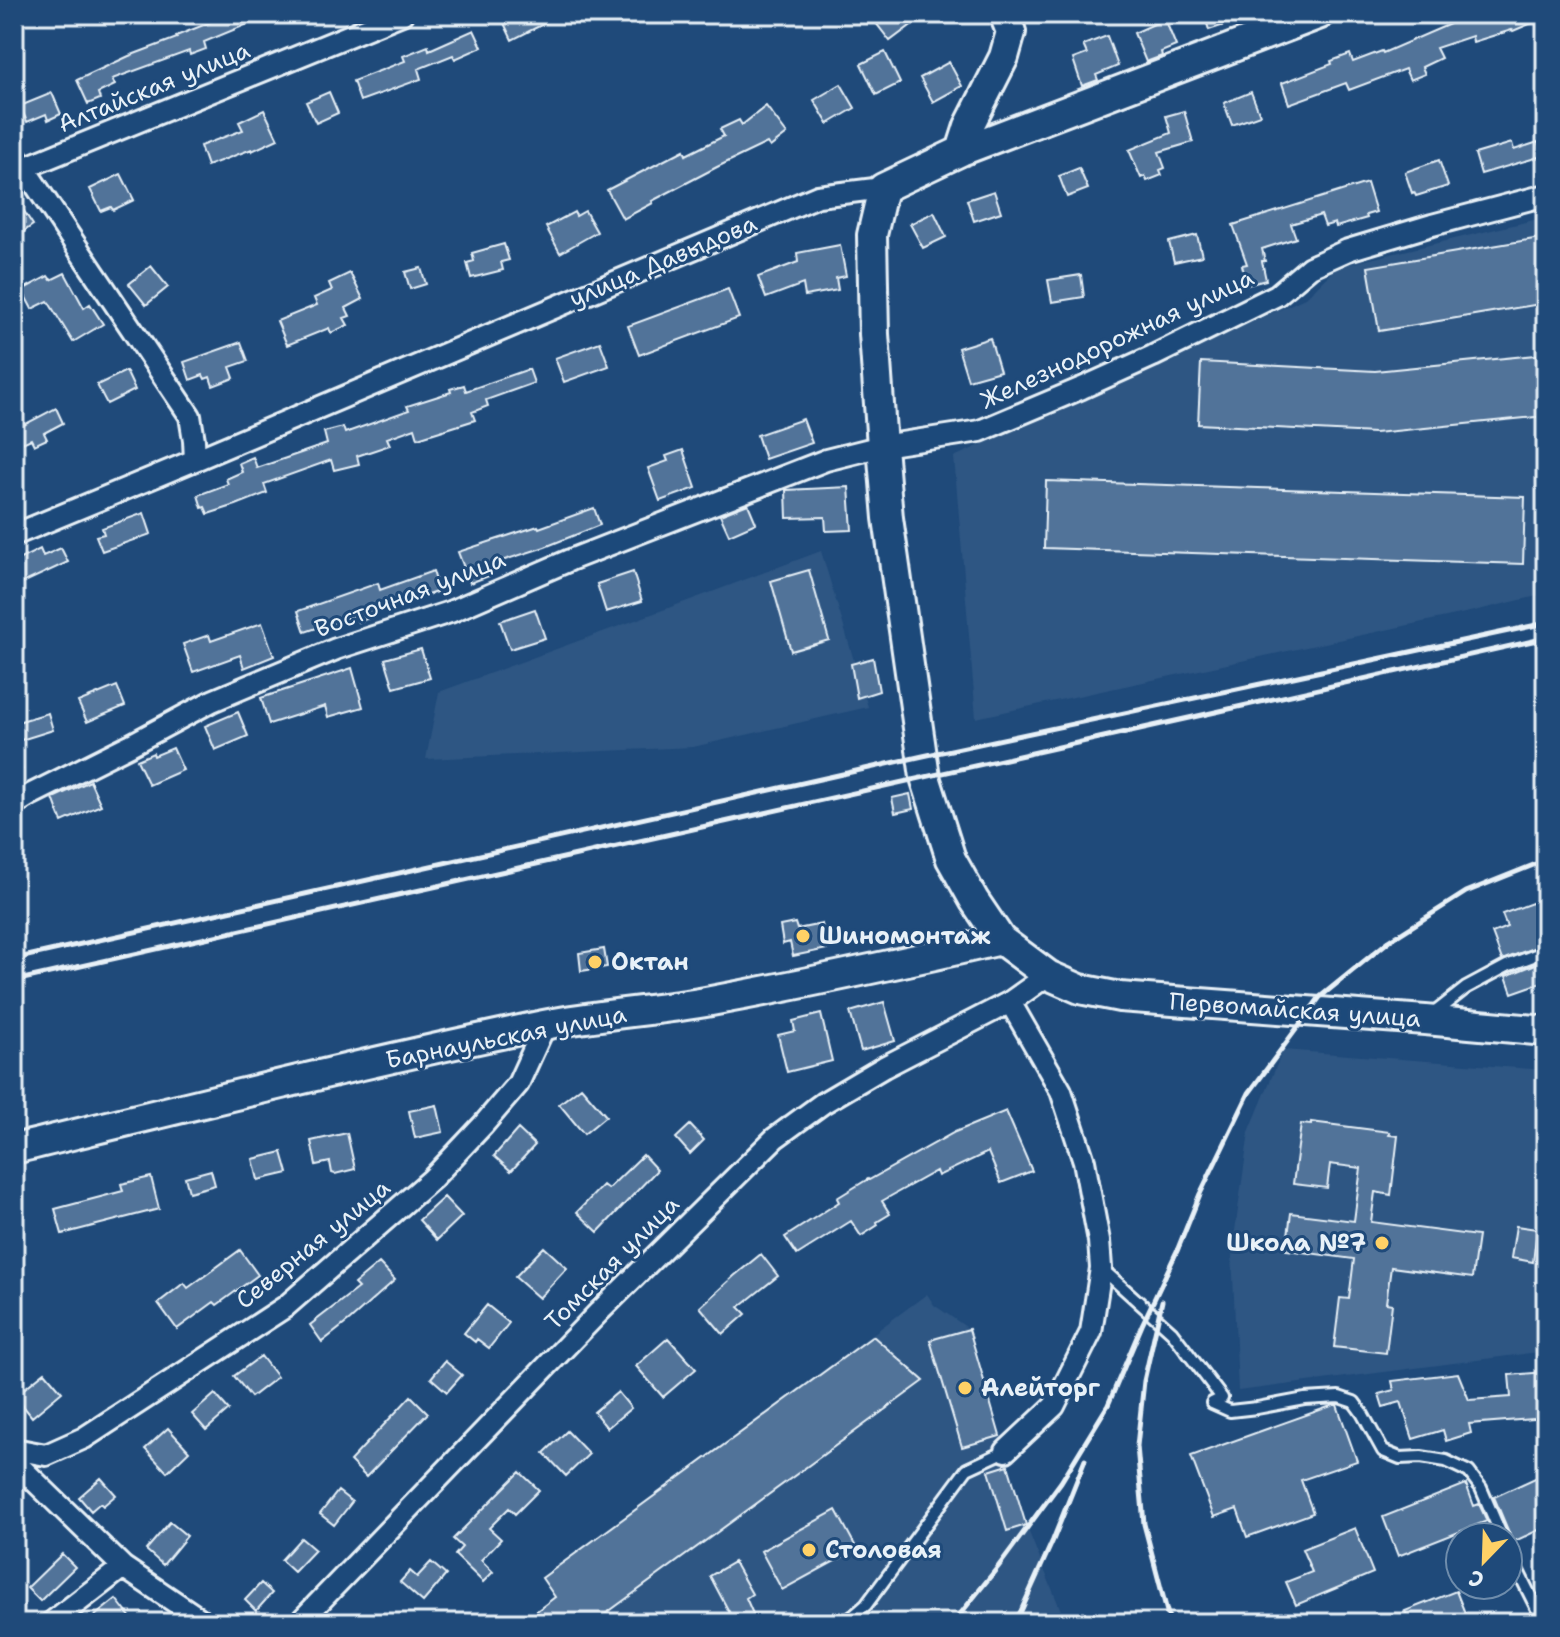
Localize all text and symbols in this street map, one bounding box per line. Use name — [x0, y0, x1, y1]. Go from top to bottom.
street label: Алтайская улица — [53, 34, 255, 140]
street label: улица Давыдова — [564, 207, 762, 315]
street label: Железнодорожная улица — [975, 261, 1259, 417]
street label: Восточная улица — [310, 543, 510, 645]
place label: Шиномонтаж — [819, 920, 991, 952]
marker: Шиномонтаж — [794, 927, 812, 945]
place label: Октан — [611, 946, 689, 978]
marker: Октан — [586, 953, 604, 971]
street label: Первомайская улица — [1168, 985, 1422, 1035]
street label: Барнаульская улица — [383, 998, 629, 1076]
street label: Северная улица — [229, 1172, 397, 1316]
street label: Томская улица — [538, 1189, 686, 1337]
place label: Школа №7 — [1226, 1227, 1366, 1259]
marker: Школа №7 — [1373, 1234, 1391, 1252]
place label: Алейторг — [981, 1372, 1101, 1404]
marker: Алейторг — [956, 1379, 974, 1397]
north arrow — [1444, 1521, 1524, 1601]
place label: Столовая — [825, 1534, 942, 1566]
marker: Столовая — [800, 1541, 818, 1559]
text: С — [1464, 1563, 1488, 1595]

